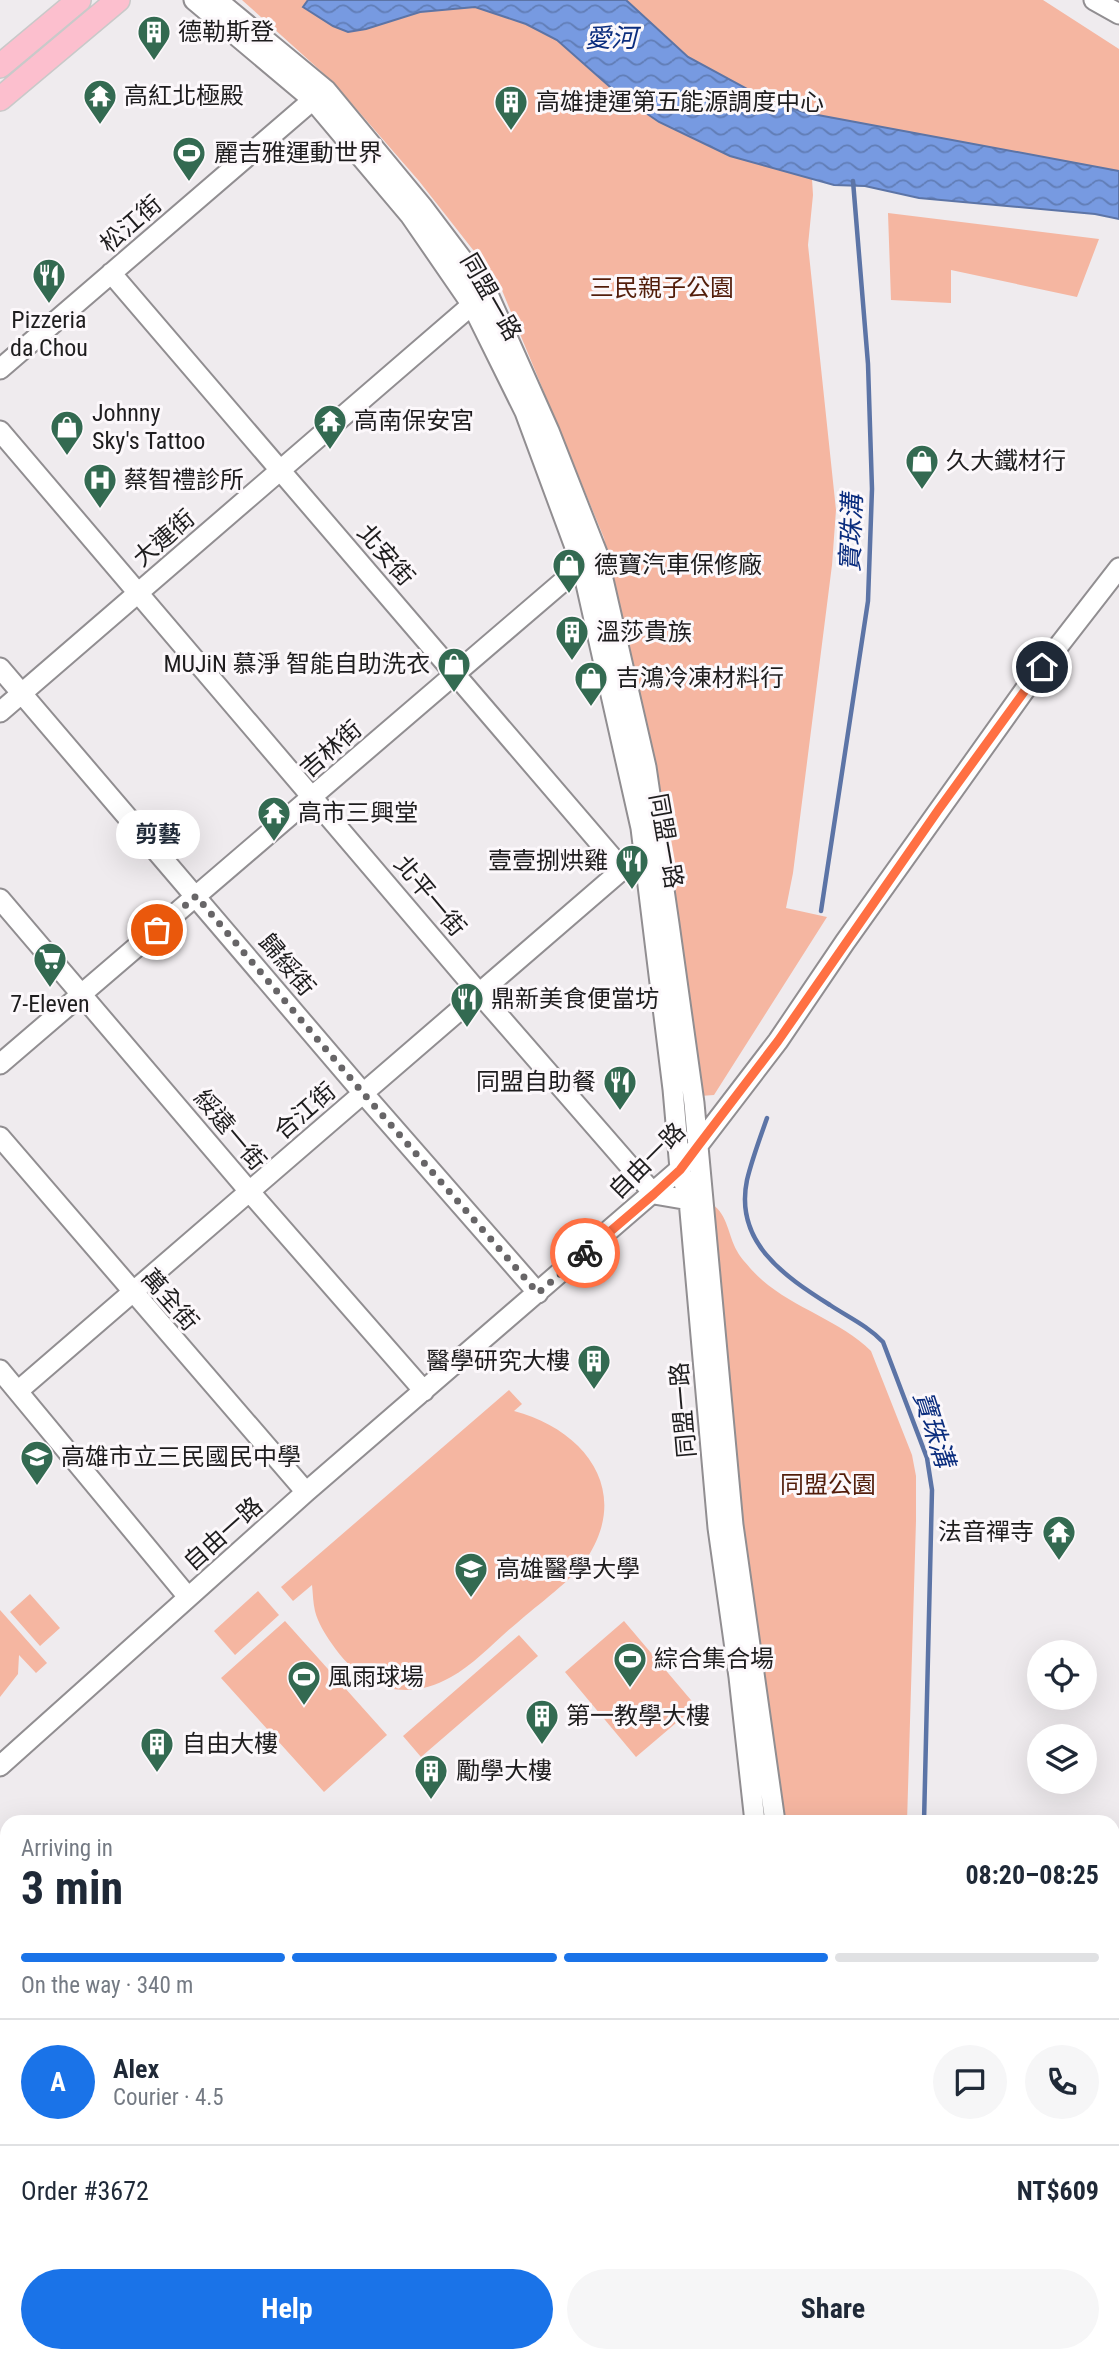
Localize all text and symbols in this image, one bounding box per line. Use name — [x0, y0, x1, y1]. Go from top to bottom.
building icon: 德勒斯登 — [135, 13, 173, 62]
place label: 德勒斯登 — [178, 18, 274, 46]
water label: 愛河 — [585, 23, 642, 53]
temple icon: 高紅北極殿 — [81, 77, 119, 126]
place label: 高紅北極殿 — [124, 82, 244, 110]
building icon: 高雄捷運第五能源調度中心 — [492, 83, 530, 132]
place label: 高雄捷運第五能源調度中心 — [536, 88, 824, 116]
sports icon: 麗吉雅運動世界 — [170, 134, 208, 183]
place label: 麗吉雅運動世界 — [214, 139, 382, 167]
street label: 松江街 — [95, 190, 167, 258]
street label: 同盟一路 — [455, 248, 527, 346]
restaurant icon: Pizzeria da Chou — [30, 256, 68, 305]
park label: 三民親子公園 — [590, 274, 734, 302]
place label: Pizzeria da Chou — [10, 306, 88, 362]
place label: Johnny Sky's Tattoo — [92, 399, 205, 455]
temple icon: 高南保安宮 — [311, 402, 349, 451]
place label: 高南保安宮 — [354, 407, 474, 435]
shop icon: Johnny Sky's Tattoo — [48, 408, 86, 457]
shop icon: 久大鐵材行 — [903, 442, 941, 491]
place label: 久大鐵材行 — [946, 447, 1066, 475]
hospital icon: 蔡智禮診所 — [81, 461, 119, 510]
place label: 蔡智禮診所 — [124, 466, 244, 494]
water label: 寶珠溝 — [835, 490, 867, 573]
street label: 大連街 — [128, 504, 200, 572]
street label: 北安街 — [352, 519, 420, 591]
shop icon: 德寶汽車保修廠 — [550, 546, 588, 595]
place label: 德寶汽車保修廠 — [594, 551, 762, 579]
building icon: 溫莎貴族 — [553, 613, 591, 662]
place label: 溫莎貴族 — [596, 618, 692, 646]
pin — [1012, 637, 1072, 697]
shop icon: MUJiN 慕淨 智能自助洗衣 — [435, 645, 473, 694]
icon: home — [1023, 648, 1061, 686]
place label: MUJiN 慕淨 智能自助洗衣 — [163, 650, 430, 678]
shop icon: 吉鴻冷凍材料行 — [572, 659, 610, 708]
place label: 吉鴻冷凍材料行 — [616, 664, 784, 692]
street label: 吉林街 — [295, 715, 367, 783]
street label: 同盟一路 — [644, 791, 688, 891]
temple icon: 高市三興堂 — [255, 794, 293, 843]
place label: 高市三興堂 — [298, 799, 418, 827]
callout: 剪藝 — [115, 811, 199, 860]
text: 剪藝 — [135, 821, 181, 848]
restaurant icon: 壹壹捌烘雞 — [613, 842, 651, 891]
place label: 壹壹捌烘雞 — [488, 847, 608, 875]
street label: 北平一街 — [388, 850, 472, 942]
pin — [127, 900, 187, 960]
icon: bag — [138, 911, 176, 949]
street label: 歸綏街 — [253, 928, 321, 1002]
supermarket icon: 7-Eleven — [31, 940, 69, 989]
restaurant icon: 鼎新美食便當坊 — [448, 980, 486, 1029]
place label: 鼎新美食便當坊 — [491, 985, 659, 1013]
place label: 7-Eleven — [10, 990, 90, 1018]
restaurant icon: 同盟自助餐 — [601, 1063, 639, 1112]
place label: 同盟自助餐 — [476, 1068, 596, 1096]
street label: 合江街 — [269, 1077, 341, 1145]
street label: 綏遠一街 — [188, 1084, 272, 1176]
street label: 自由一路 — [603, 1117, 691, 1205]
courier — [550, 1218, 620, 1288]
icon: bike — [566, 1234, 604, 1272]
street label: 萬全街 — [136, 1264, 204, 1336]
building icon: 醫學研究大樓 — [575, 1342, 613, 1391]
place label: 醫學研究大樓 — [426, 1347, 570, 1375]
street label: 同盟一路 — [665, 1361, 701, 1459]
water label: 寶珠溝 — [908, 1387, 962, 1475]
school or university icon: 高雄市立三民國民中學 — [18, 1438, 56, 1487]
place label: 高雄市立三民國民中學 — [61, 1443, 301, 1471]
park label: 同盟公園 — [780, 1471, 876, 1499]
street label: 自由一路 — [178, 1491, 268, 1577]
temple icon: 法音禪寺 — [1040, 1513, 1078, 1562]
place label: 法音禪寺 — [938, 1518, 1034, 1546]
school or university icon: 高雄醫學大學 — [452, 1550, 490, 1599]
place label: 高雄醫學大學 — [496, 1555, 640, 1583]
sports icon: 綜合集合場 — [611, 1640, 649, 1689]
map controls — [1027, 1640, 1097, 1794]
button: locate — [1027, 1640, 1097, 1710]
place label: 綜合集合場 — [654, 1645, 774, 1673]
sports icon: 風雨球場 — [285, 1658, 323, 1707]
place label: 風雨球場 — [328, 1663, 424, 1691]
building icon: 第一教學大樓 — [523, 1697, 561, 1746]
place label: 第一教學大樓 — [566, 1702, 710, 1730]
button: layers — [1027, 1724, 1097, 1794]
building icon: 自由大樓 — [138, 1725, 176, 1774]
place label: 自由大樓 — [182, 1730, 278, 1758]
building icon: 勵學大樓 — [412, 1752, 450, 1801]
place label: 勵學大樓 — [456, 1757, 552, 1785]
text: Arriving in — [21, 1835, 113, 1862]
text: 08:20–08:25 — [965, 1860, 1099, 1890]
text: 3 min — [21, 1861, 123, 1915]
text: On the way · 340 m — [21, 1972, 193, 1999]
button: chat — [933, 2045, 1007, 2119]
button: phone — [1025, 2045, 1099, 2119]
text: Alex — [113, 2054, 159, 2084]
text: A — [50, 2067, 66, 2097]
text: Courier · 4.5 — [113, 2084, 224, 2111]
text: Order #3672 — [21, 2176, 149, 2206]
text: NT$609 — [1017, 2176, 1099, 2206]
button: Help — [21, 2269, 553, 2349]
button: Share — [567, 2269, 1099, 2349]

